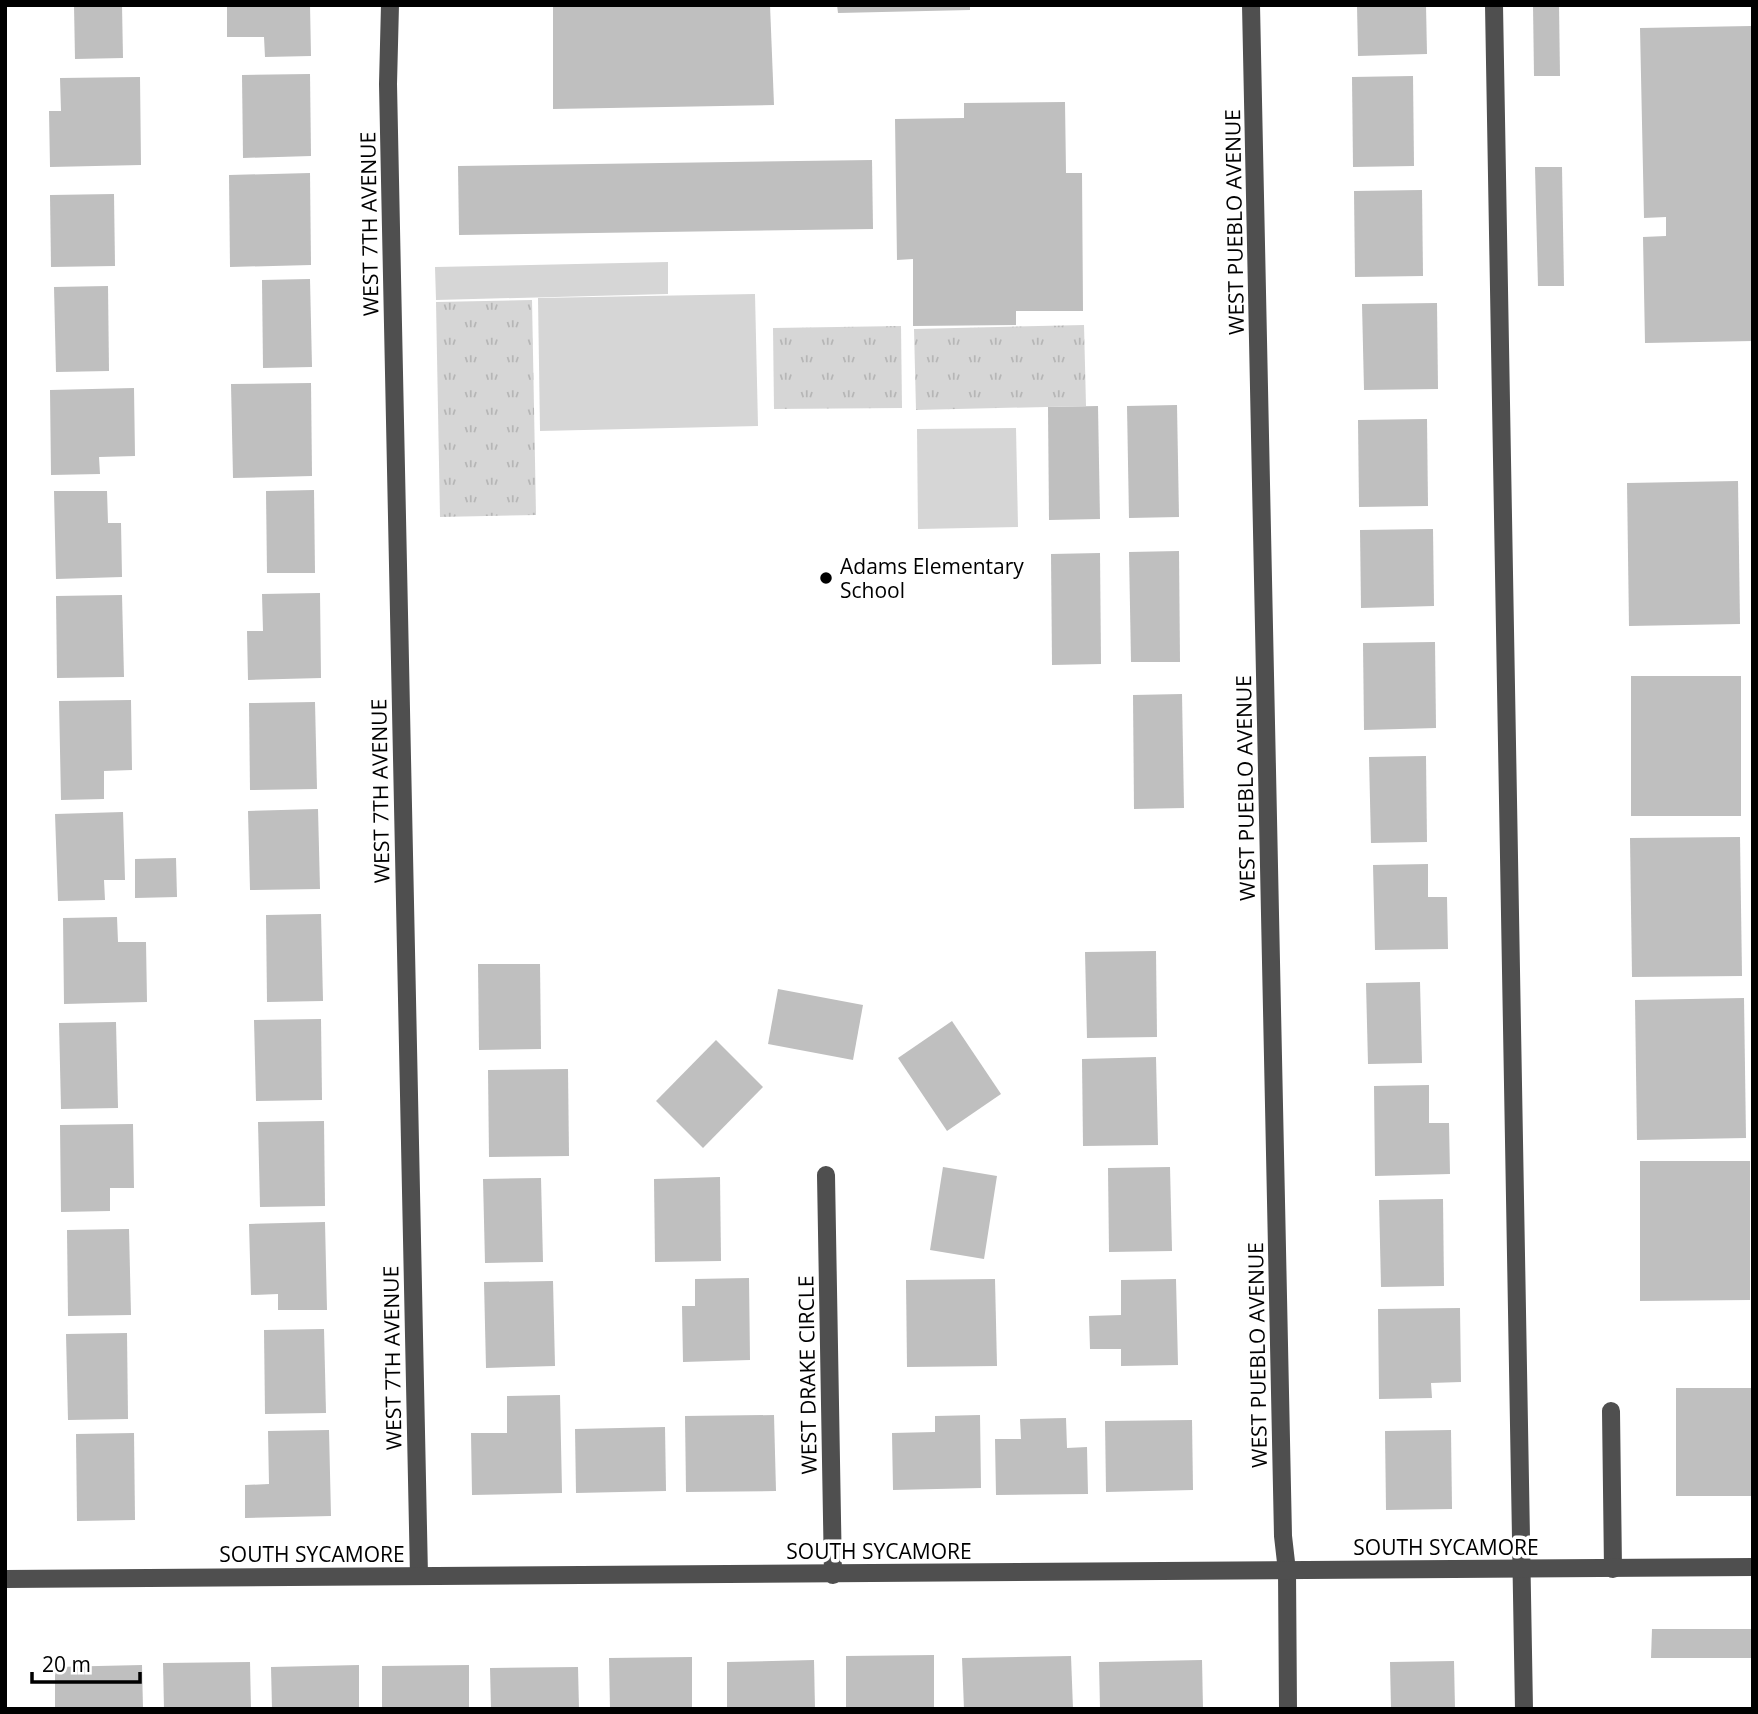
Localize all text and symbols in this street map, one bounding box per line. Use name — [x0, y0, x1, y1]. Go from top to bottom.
street label: WEST PUEBLO AVENUE — [1218, 109, 1250, 335]
street label: WEST 7TH AVENUE — [353, 132, 385, 316]
place label: Adams Elementary School — [840, 552, 1024, 604]
marker: Adams Elementary School — [818, 570, 834, 586]
street label: WEST PUEBLO AVENUE — [1229, 675, 1261, 901]
street label: WEST 7TH AVENUE — [364, 699, 396, 883]
street label: WEST PUEBLO AVENUE — [1241, 1242, 1273, 1468]
street label: WEST 7TH AVENUE — [376, 1266, 408, 1450]
street label: WEST DRAKE CIRCLE — [791, 1275, 823, 1475]
street label: SOUTH SYCAMORE — [1353, 1533, 1539, 1561]
street label: SOUTH SYCAMORE — [786, 1537, 972, 1565]
street label: SOUTH SYCAMORE — [219, 1540, 405, 1568]
scale bar — [32, 1640, 140, 1684]
text: 20 m — [42, 1650, 91, 1678]

